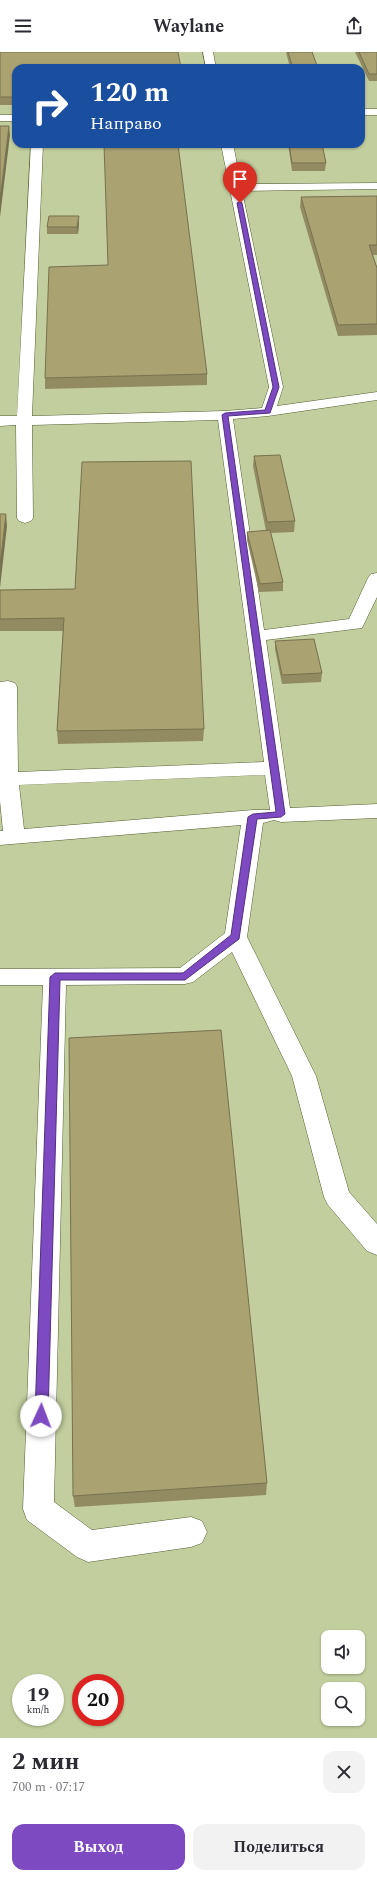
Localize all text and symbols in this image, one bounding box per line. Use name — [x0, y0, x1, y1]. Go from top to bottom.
text: Waylane — [153, 13, 224, 40]
icon: menu — [12, 15, 34, 37]
icon: share — [343, 15, 365, 37]
text: 120 m — [90, 71, 169, 114]
icon: right — [24, 80, 76, 132]
text: Направо — [90, 110, 162, 137]
pin — [223, 162, 257, 203]
icon: arrive — [229, 168, 251, 190]
position arrow — [20, 1395, 62, 1437]
map controls — [321, 1630, 365, 1726]
button: sound — [321, 1630, 365, 1674]
speed limit sign: 20 — [72, 1674, 124, 1726]
text: 19 — [27, 1680, 49, 1710]
button: search — [321, 1682, 365, 1726]
text: km/h — [27, 1702, 49, 1718]
text: 2 мин — [12, 1744, 80, 1780]
button: close — [323, 1751, 365, 1793]
text: 700 m · 07:17 — [12, 1777, 85, 1797]
button: Выход — [12, 1824, 185, 1870]
button: Поделиться — [193, 1824, 365, 1870]

